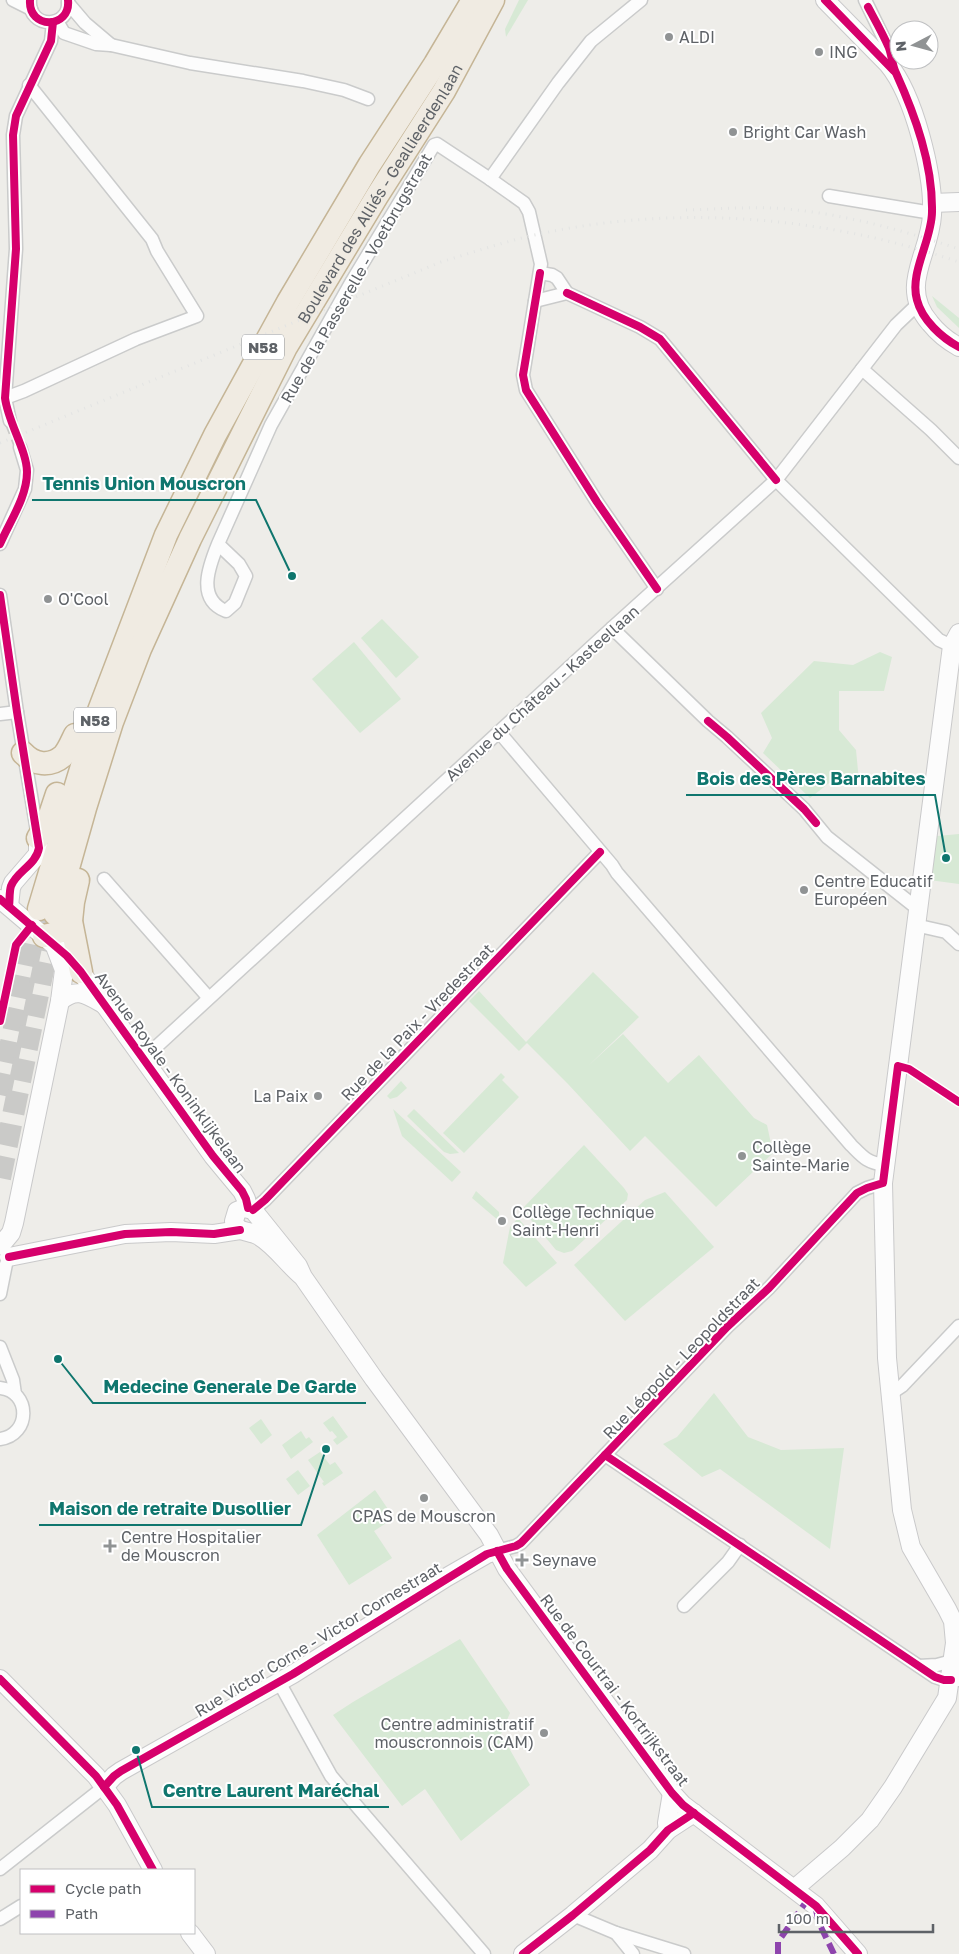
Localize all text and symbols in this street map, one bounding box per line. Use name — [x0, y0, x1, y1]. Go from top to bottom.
north arrow — [889, 20, 939, 70]
place label: ALDI — [679, 27, 715, 47]
marker: ALDI — [663, 31, 675, 43]
text: N — [892, 40, 910, 53]
place label: ING — [829, 42, 857, 62]
marker: ING — [813, 46, 825, 58]
street label: Boulevard des Alliés - Geallieerdenlaan — [293, 60, 467, 327]
place label: Bright Car Wash — [743, 122, 866, 142]
marker: Bright Car Wash — [727, 126, 739, 138]
street label: Rue de la Passerelle - Voetbrugstraat — [276, 150, 436, 406]
road number: N58 — [242, 334, 284, 360]
callout: Tennis Union Mouscron — [32, 467, 256, 500]
text: Tennis Union Mouscron — [42, 472, 246, 494]
place label: O'Cool — [58, 589, 109, 609]
marker: O'Cool — [42, 593, 54, 605]
street label: Avenue du Château - Kasteellaan — [441, 601, 643, 785]
road number: N58 — [74, 708, 116, 732]
callout: Bois des Pères Barnabites — [686, 762, 935, 795]
text: Bois des Pères Barnabites — [696, 767, 926, 789]
place label: Centre Educatif Européen — [814, 871, 933, 909]
marker: Centre Educatif Européen — [798, 884, 810, 896]
street label: Rue de la Paix - Vredestraat — [336, 939, 498, 1105]
street label: Avenue Royale - Koninklijkelaan — [91, 967, 251, 1177]
place label: La Paix — [253, 1086, 308, 1106]
marker: La Paix — [312, 1090, 324, 1102]
place label: Collège Sainte-Marie — [752, 1137, 850, 1175]
marker: Collège Sainte-Marie — [736, 1150, 748, 1162]
place label: Collège Technique Saint-Henri — [512, 1202, 654, 1240]
marker: Collège Technique Saint-Henri — [496, 1215, 508, 1227]
street label: Rue Léopold - Leopoldstraat — [598, 1273, 764, 1443]
callout: Medecine Generale De Garde — [93, 1370, 366, 1403]
text: Medecine Generale De Garde — [103, 1375, 357, 1397]
callout: Maison de retraite Dusollier — [39, 1492, 301, 1525]
marker: CPAS de Mouscron — [418, 1492, 430, 1504]
text: Maison de retraite Dusollier — [49, 1497, 291, 1519]
place label: CPAS de Mouscron — [352, 1506, 496, 1526]
place label: Centre Hospitalier de Mouscron — [121, 1527, 261, 1565]
marker: Centre Hospitalier de Mouscron — [103, 1539, 117, 1553]
place label: Seynave — [532, 1550, 597, 1570]
marker: Seynave — [516, 1554, 528, 1566]
street label: Rue Victor Corne - Victor Cornestraat — [191, 1557, 445, 1721]
street label: Rue de Courtrai - Kortrijkstraat — [536, 1590, 694, 1790]
place label: Centre administratif mouscronnois (CAM) — [374, 1714, 534, 1752]
marker: Centre administratif mouscronnois (CAM) — [538, 1727, 550, 1739]
callout: Centre Laurent Maréchal — [152, 1774, 389, 1807]
text: Centre Laurent Maréchal — [163, 1779, 379, 1801]
legend — [20, 1869, 195, 1934]
text: Cycle path — [65, 1879, 141, 1897]
scale bar — [779, 1902, 933, 1934]
text: Path — [65, 1904, 98, 1922]
text: 100 m — [786, 1909, 829, 1927]

